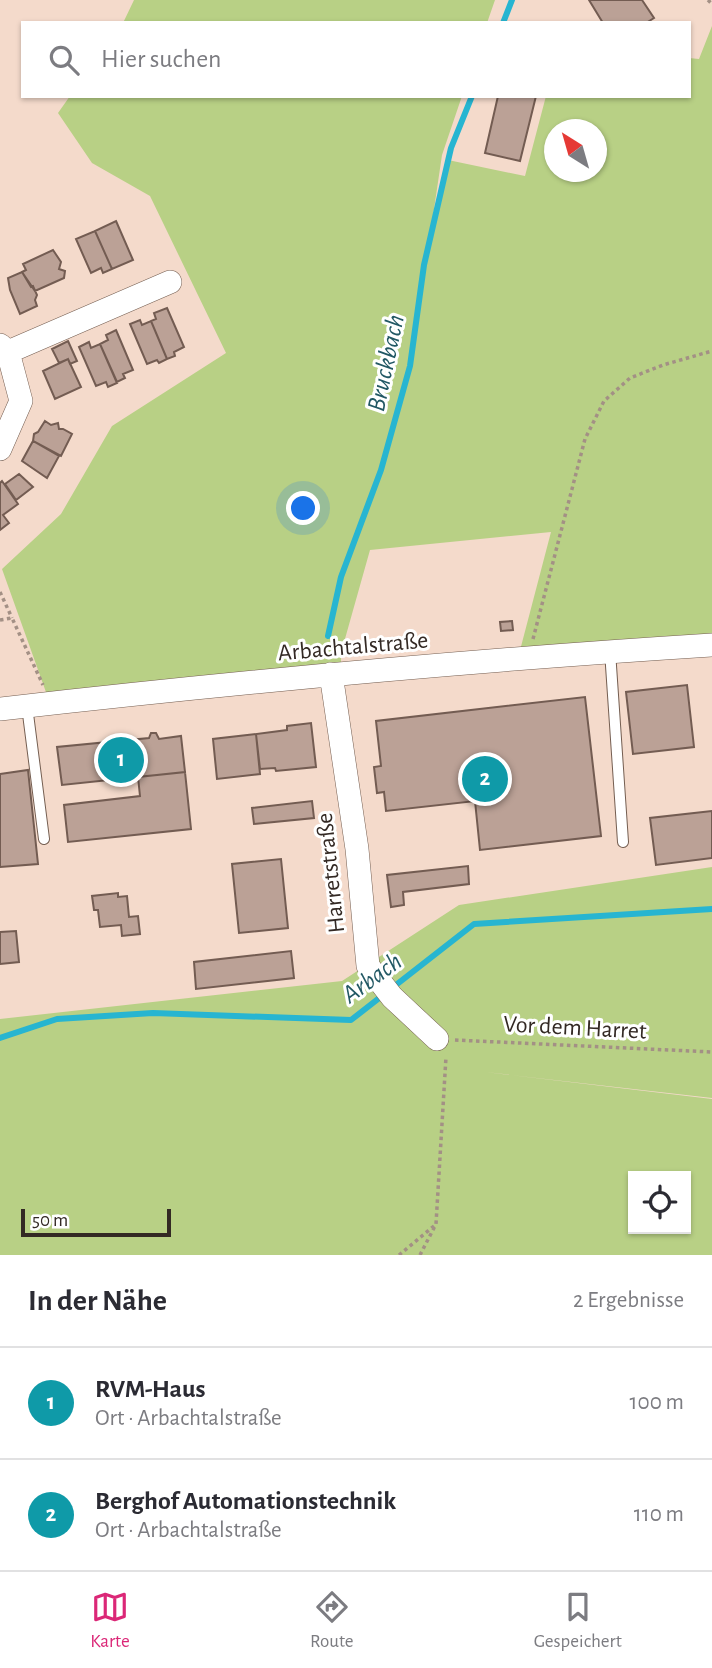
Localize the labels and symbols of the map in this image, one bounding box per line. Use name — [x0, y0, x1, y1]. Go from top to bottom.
north arrow — [544, 119, 607, 182]
water label: Bruckbach — [363, 312, 409, 414]
your location — [286, 491, 320, 525]
street label: Arbachtalstraße — [277, 628, 429, 666]
pin: 1 — [98, 734, 144, 786]
pin: 2 — [462, 753, 508, 805]
street label: Harretstraße — [313, 812, 349, 934]
water label: Arbach — [337, 948, 407, 1009]
street label: Vor dem Harret — [503, 1012, 648, 1044]
scale bar — [21, 1206, 172, 1238]

